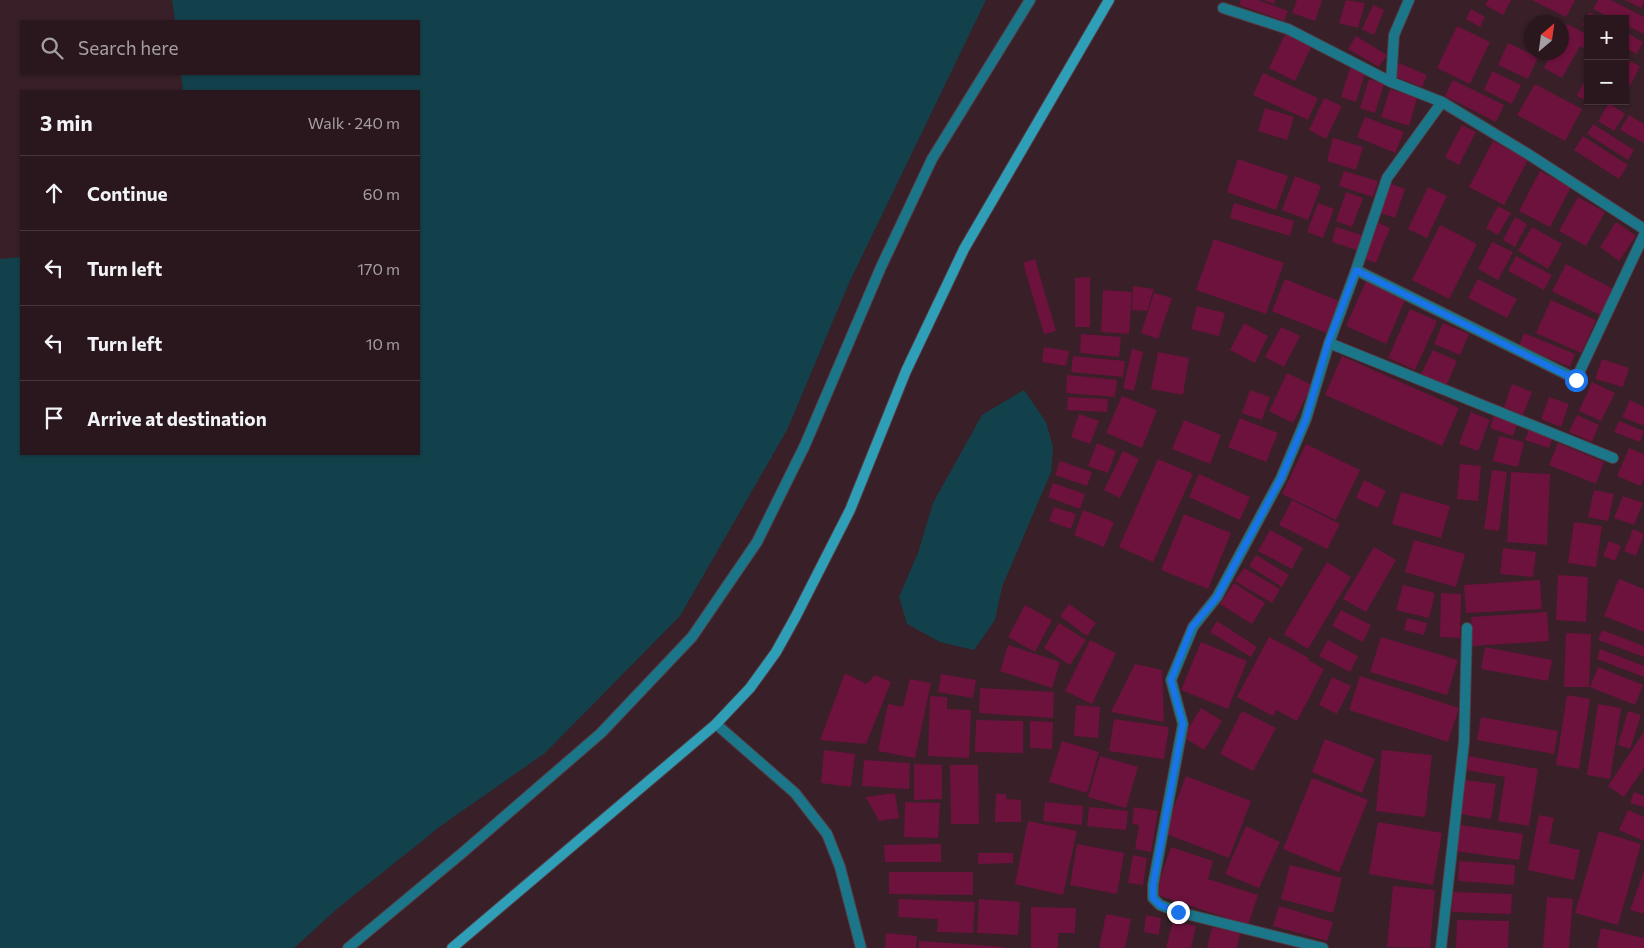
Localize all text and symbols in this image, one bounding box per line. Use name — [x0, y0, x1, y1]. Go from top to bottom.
north arrow — [1524, 15, 1569, 60]
map controls — [1584, 15, 1629, 105]
button: + — [1584, 15, 1629, 60]
search box — [20, 20, 420, 75]
icon: search — [38, 34, 66, 62]
text: Search here — [78, 36, 178, 59]
button: − — [1584, 60, 1629, 105]
text: 3 min — [40, 110, 93, 135]
text: Walk · 240 m — [308, 113, 400, 132]
icon: ahead — [40, 179, 68, 207]
text: Continue — [87, 182, 167, 205]
text: 60 m — [363, 184, 400, 203]
icon: left — [40, 254, 68, 282]
text: Turn left — [87, 257, 162, 280]
text: 170 m — [357, 259, 400, 278]
icon: left — [40, 329, 68, 357]
text: Turn left — [87, 332, 162, 355]
text: 10 m — [366, 334, 400, 353]
route start — [1565, 369, 1588, 392]
icon: arrive — [40, 404, 68, 432]
text: Arrive at destination — [87, 407, 267, 430]
route end — [1167, 901, 1190, 924]

